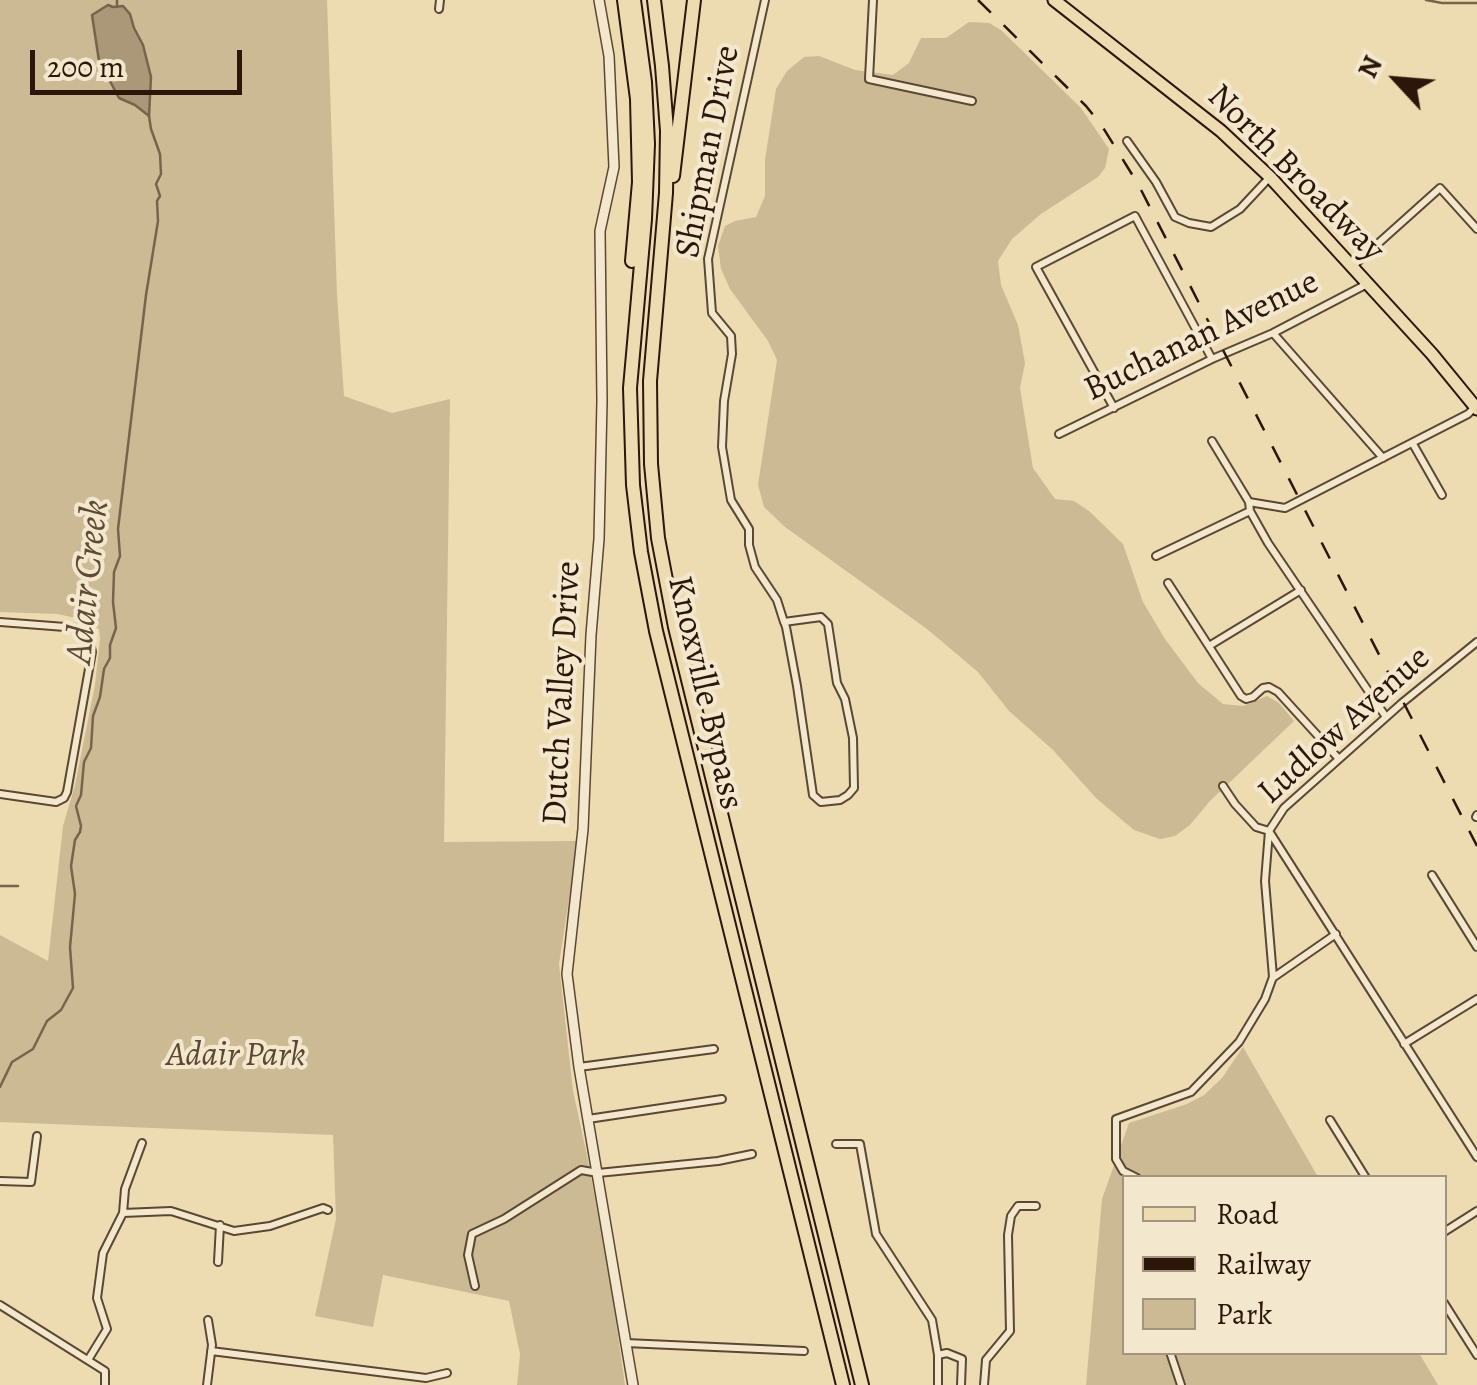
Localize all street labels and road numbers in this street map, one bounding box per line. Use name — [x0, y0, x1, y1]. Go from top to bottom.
street label: Shipman Drive — [668, 42, 750, 262]
street label: North Broadway — [1197, 76, 1393, 272]
street label: Buchanan Avenue — [1078, 262, 1326, 412]
street label: Dutch Valley Drive — [535, 560, 591, 826]
street label: Knoxville Bypass — [657, 572, 751, 814]
street label: Ludlow Avenue — [1250, 638, 1440, 814]

